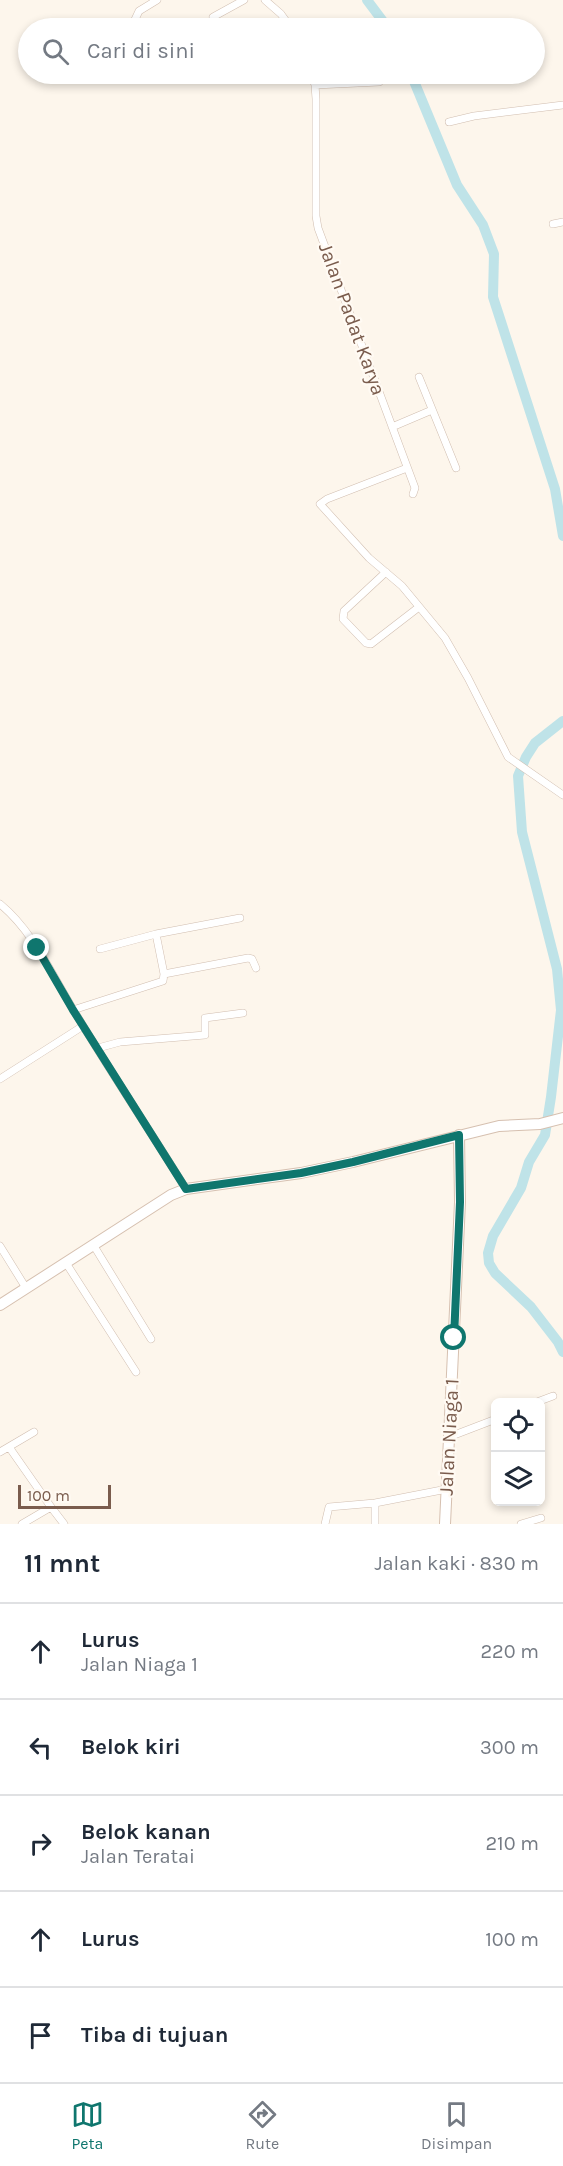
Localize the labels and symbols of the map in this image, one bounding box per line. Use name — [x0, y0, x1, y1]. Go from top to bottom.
street label: Jalan Padat Karya — [314, 240, 390, 398]
route end — [23, 934, 49, 960]
route start — [440, 1324, 466, 1350]
street label: Jalan Niaga 1 — [434, 1378, 464, 1496]
scale bar — [18, 1482, 111, 1510]

